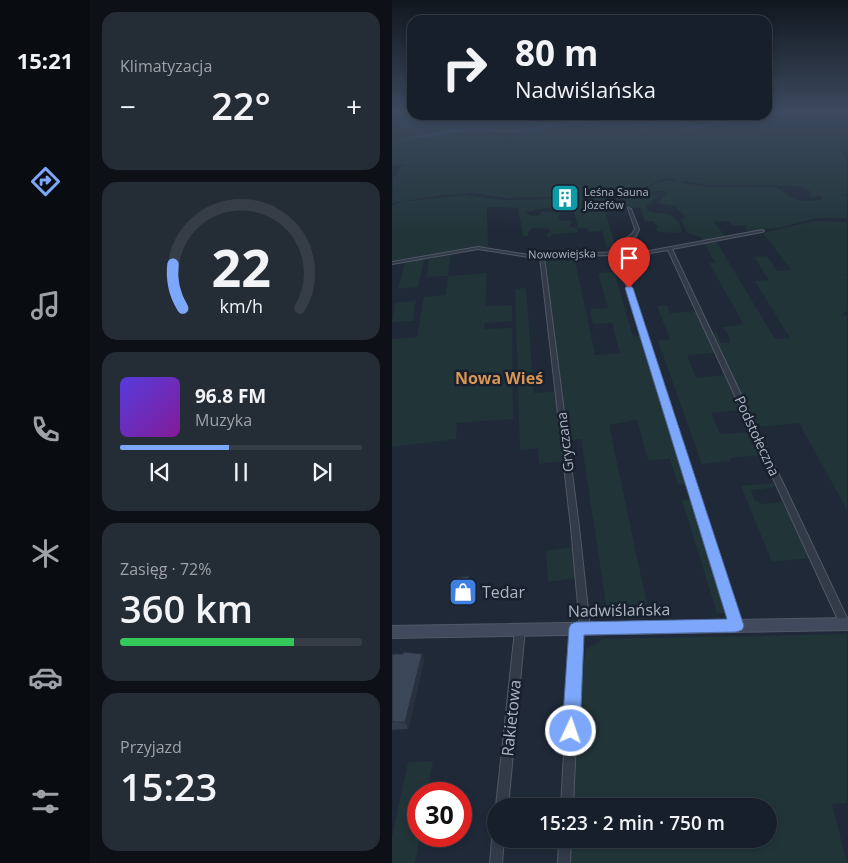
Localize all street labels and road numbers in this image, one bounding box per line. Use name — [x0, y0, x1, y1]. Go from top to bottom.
street label: Nowowiejska — [528, 245, 596, 262]
street label: Podstołeczna — [731, 393, 784, 479]
street label: Gryczana — [551, 411, 578, 473]
street label: Nadwiślańska — [568, 598, 670, 622]
street label: Rakietowa — [496, 679, 526, 757]

